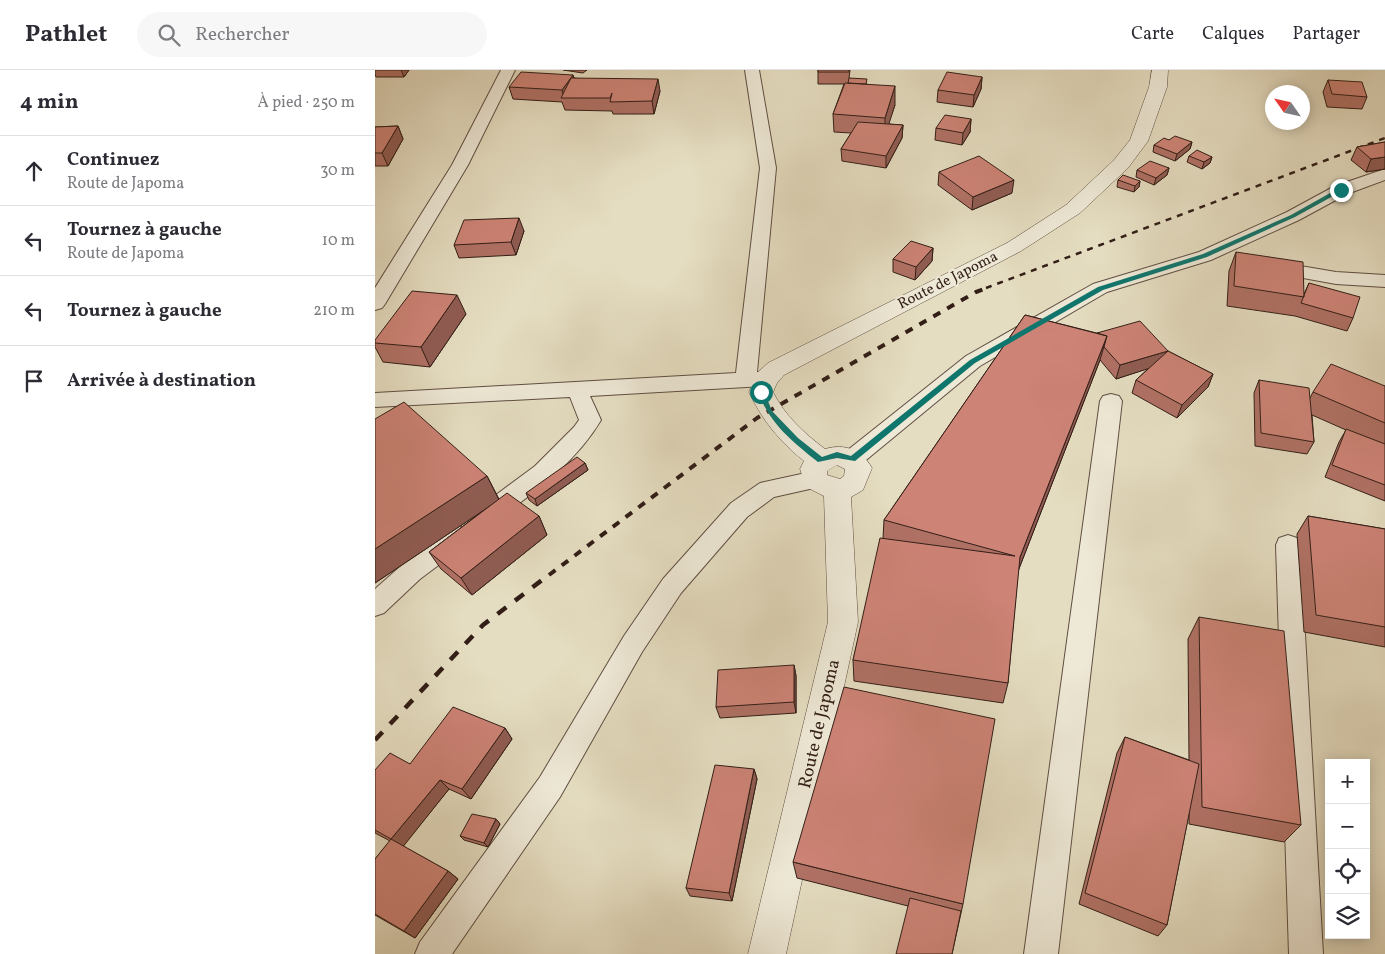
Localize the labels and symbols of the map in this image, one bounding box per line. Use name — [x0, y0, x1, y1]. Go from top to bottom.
north arrow — [1265, 85, 1310, 130]
route end — [1330, 179, 1353, 202]
street label: Route de Japoma — [894, 247, 1002, 315]
route start — [750, 381, 773, 404]
street label: Route de Japoma — [793, 657, 847, 791]

